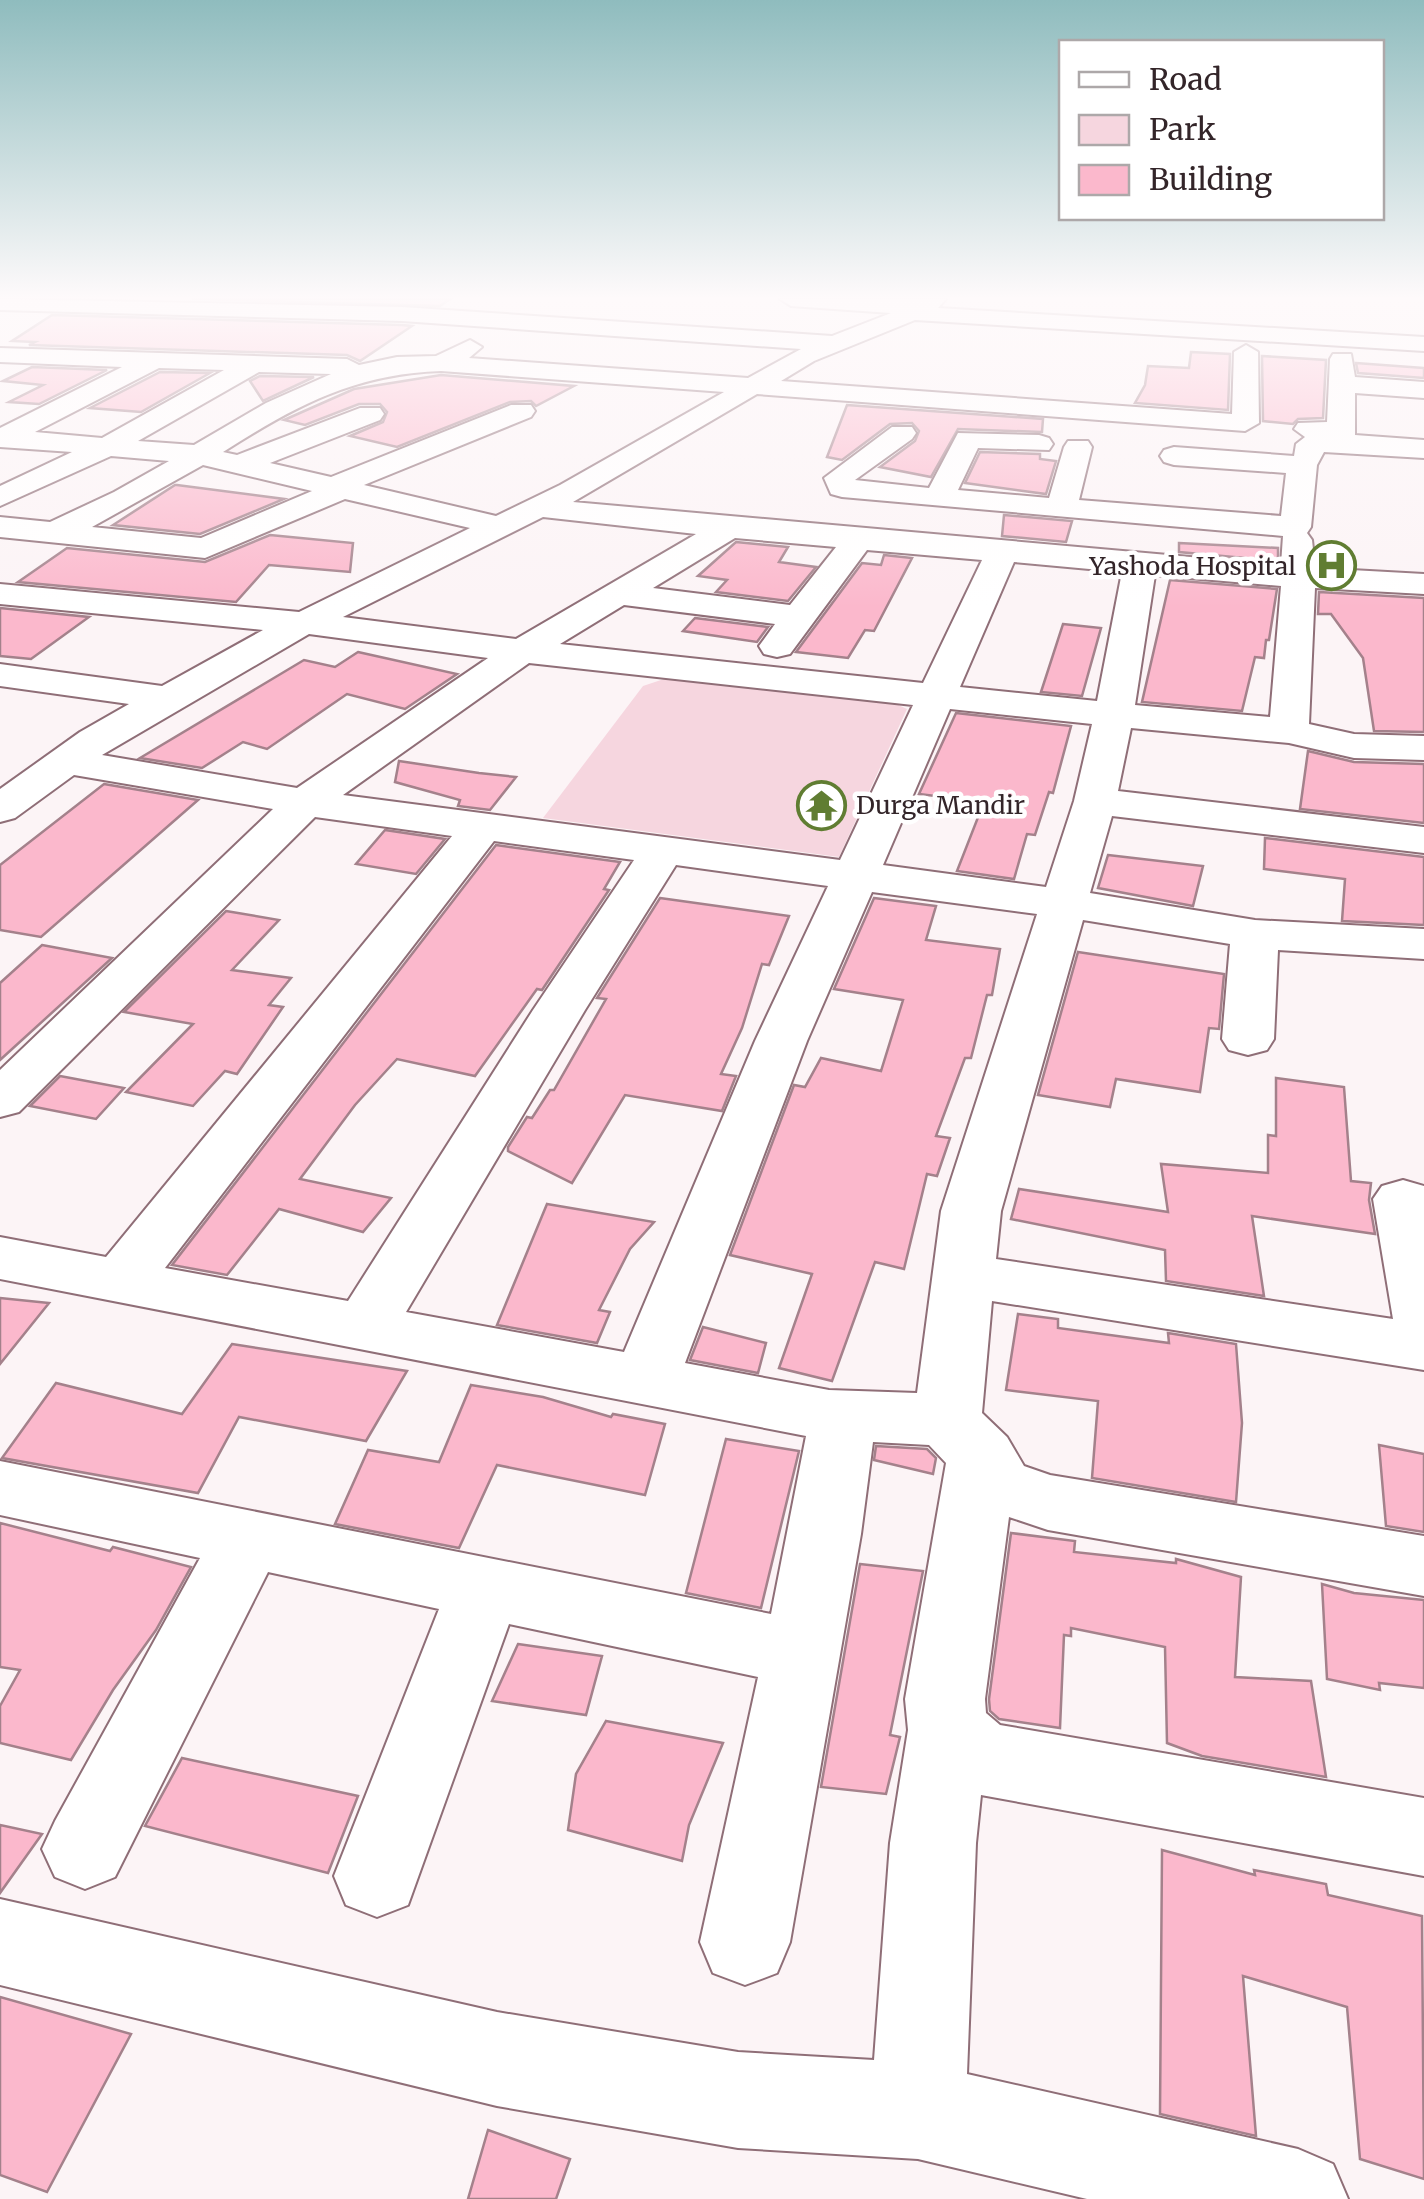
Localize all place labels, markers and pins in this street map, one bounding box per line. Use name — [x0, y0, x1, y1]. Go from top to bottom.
hospital icon: Yashoda Hospital — [1305, 540, 1357, 592]
place label: Yashoda Hospital — [1088, 550, 1296, 582]
temple icon: Durga Mandir — [795, 779, 847, 831]
place label: Durga Mandir — [856, 789, 1025, 821]

